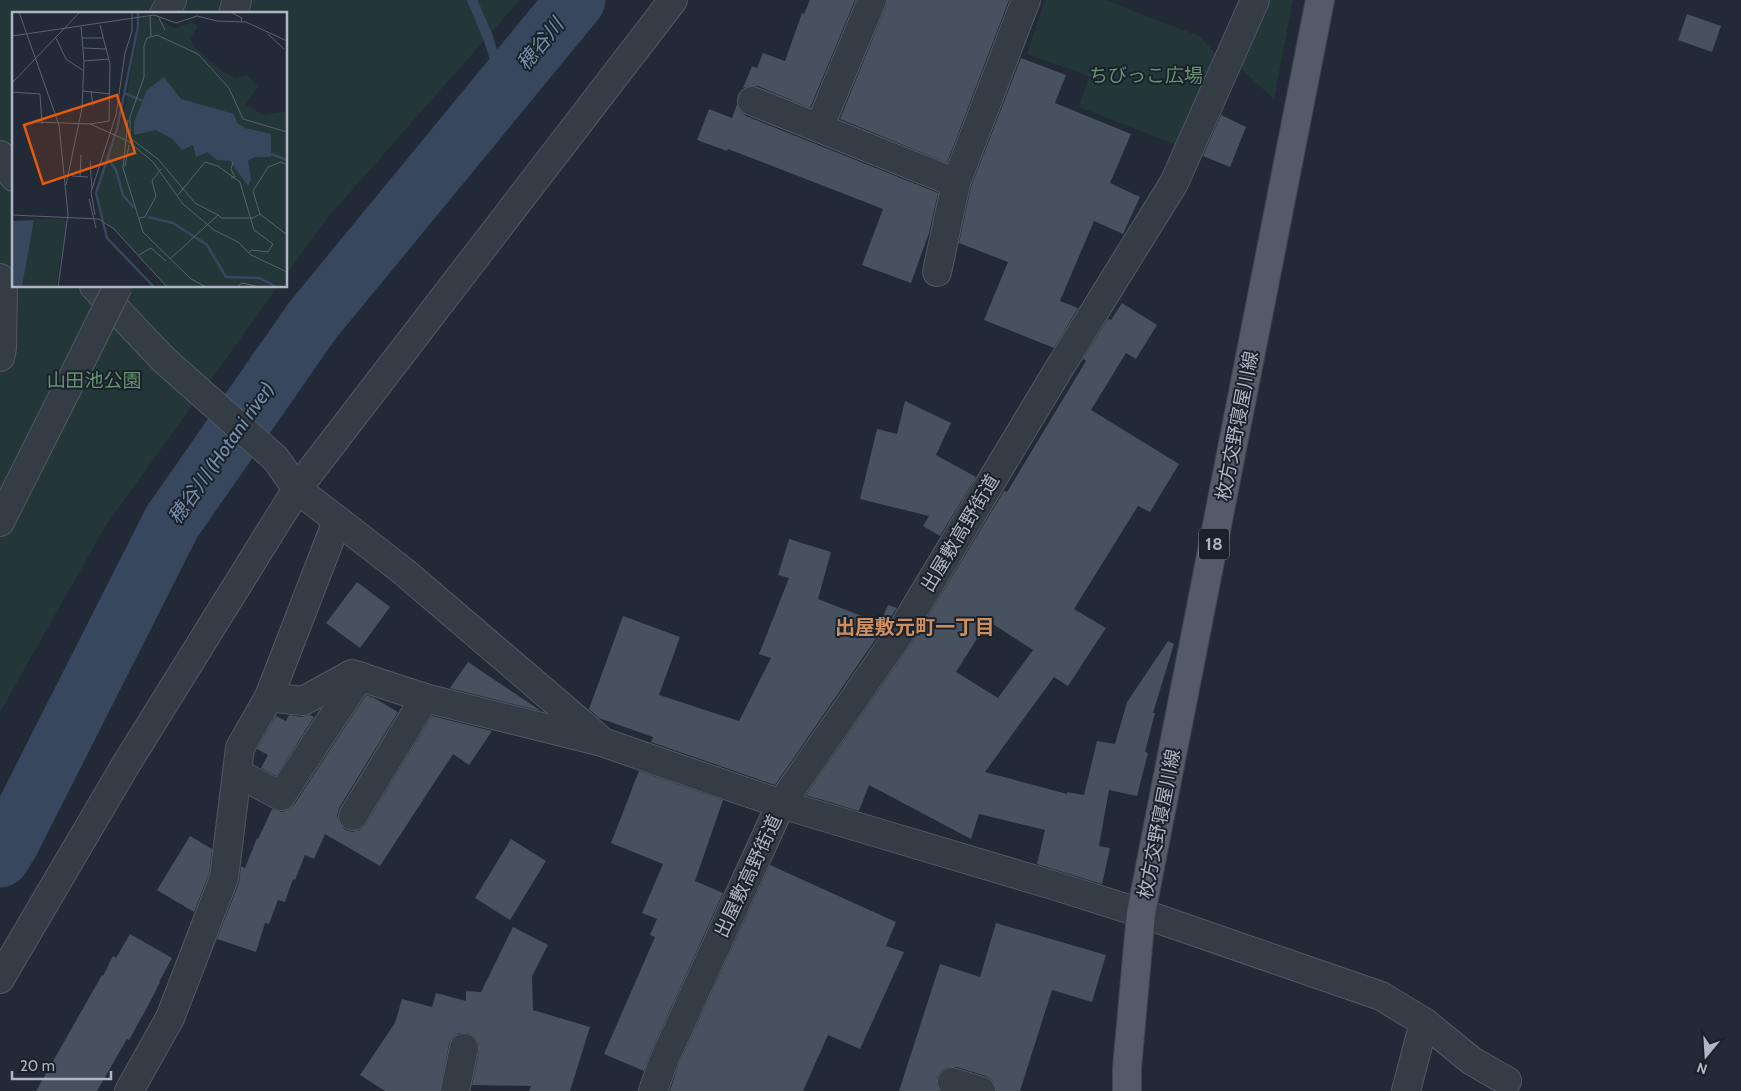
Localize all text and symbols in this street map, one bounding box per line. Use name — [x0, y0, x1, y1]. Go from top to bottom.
inset map — [12, 12, 288, 288]
water label: 穂谷川 — [512, 12, 569, 75]
park label: ちびっこ広場 — [1089, 64, 1203, 87]
street label: 枚方交野寝屋川線 — [1211, 349, 1263, 503]
park label: 山田池公園 — [46, 369, 142, 392]
water label: 穂谷川 (Hotani river) — [163, 377, 279, 529]
street label: 出屋敷高野街道 — [916, 470, 1004, 596]
road number: 18 — [1199, 528, 1229, 560]
district label: 出屋敷元町一丁目 — [835, 615, 995, 639]
street label: 枚方交野寝屋川線 — [1133, 747, 1185, 901]
street label: 出屋敷高野街道 — [709, 811, 787, 941]
north arrow — [1681, 1031, 1731, 1081]
scale bar — [12, 1048, 111, 1080]
text: 20 m — [20, 1057, 55, 1075]
text: N — [1694, 1058, 1709, 1078]

